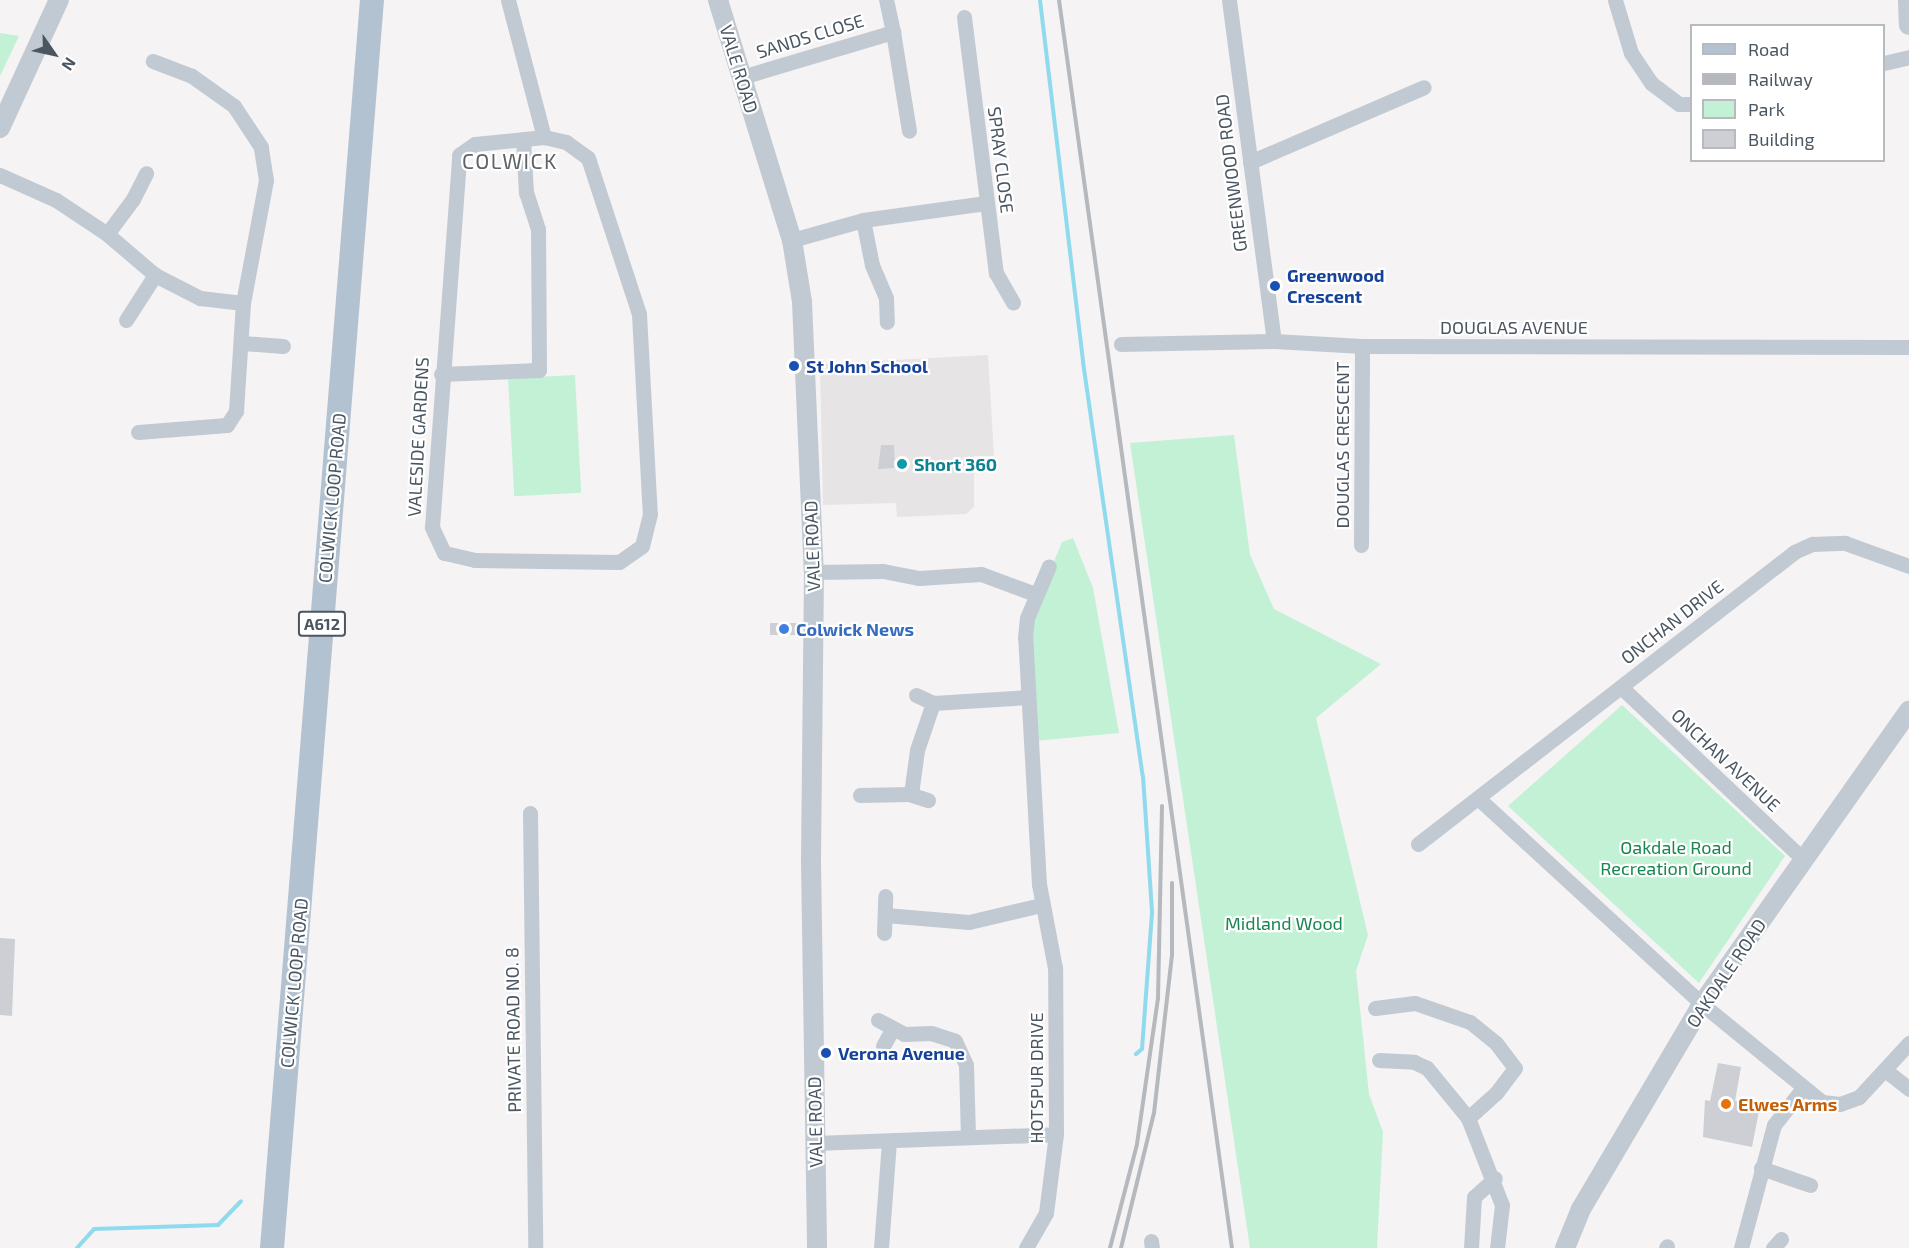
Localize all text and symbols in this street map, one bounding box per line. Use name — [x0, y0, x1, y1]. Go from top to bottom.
street label: SANDS CLOSE — [754, 9, 866, 63]
street label: VALE ROAD — [715, 22, 763, 116]
north arrow — [24, 24, 84, 84]
legend — [1690, 24, 1885, 162]
text: Road — [1748, 38, 1789, 60]
text: N — [58, 54, 80, 74]
text: Railway — [1748, 68, 1813, 90]
street label: GREENWOOD ROAD — [1211, 93, 1251, 253]
text: Park — [1748, 98, 1785, 120]
street label: SPRAY CLOSE — [984, 105, 1018, 215]
text: Building — [1748, 128, 1815, 150]
district label: COLWICK — [462, 148, 558, 174]
place label: Greenwood Crescent — [1287, 265, 1385, 308]
marker: Greenwood Crescent — [1268, 279, 1282, 293]
street label: DOUGLAS AVENUE — [1440, 316, 1588, 338]
place label: St John School — [806, 355, 928, 377]
street label: VALESIDE GARDENS — [403, 356, 433, 518]
marker: St John School — [787, 359, 801, 373]
street label: DOUGLAS CRESCENT — [1331, 362, 1353, 528]
street label: COLWICK LOOP ROAD — [314, 412, 350, 584]
place label: Short 360 — [914, 453, 997, 475]
marker: Short 360 — [895, 457, 909, 471]
street label: VALE ROAD — [800, 500, 824, 592]
street label: ONCHAN DRIVE — [1617, 575, 1727, 669]
road number: A612 — [296, 611, 348, 637]
place label: Colwick News — [796, 618, 914, 640]
marker: Colwick News — [777, 622, 791, 636]
street label: ONCHAN AVENUE — [1667, 704, 1785, 816]
park label: Oakdale Road Recreation Ground — [1600, 837, 1752, 880]
street label: COLWICK LOOP ROAD — [276, 897, 312, 1069]
park label: Midland Wood — [1225, 912, 1343, 934]
street label: OAKDALE ROAD — [1682, 915, 1770, 1031]
street label: PRIVATE ROAD NO. 8 — [501, 947, 525, 1113]
street label: HOTSPUR DRIVE — [1025, 1013, 1047, 1143]
place label: Verona Avenue — [838, 1042, 965, 1064]
marker: Verona Avenue — [819, 1046, 833, 1060]
street label: VALE ROAD — [803, 1076, 827, 1168]
place label: Elwes Arms — [1738, 1093, 1838, 1115]
marker: Elwes Arms — [1719, 1097, 1733, 1111]

